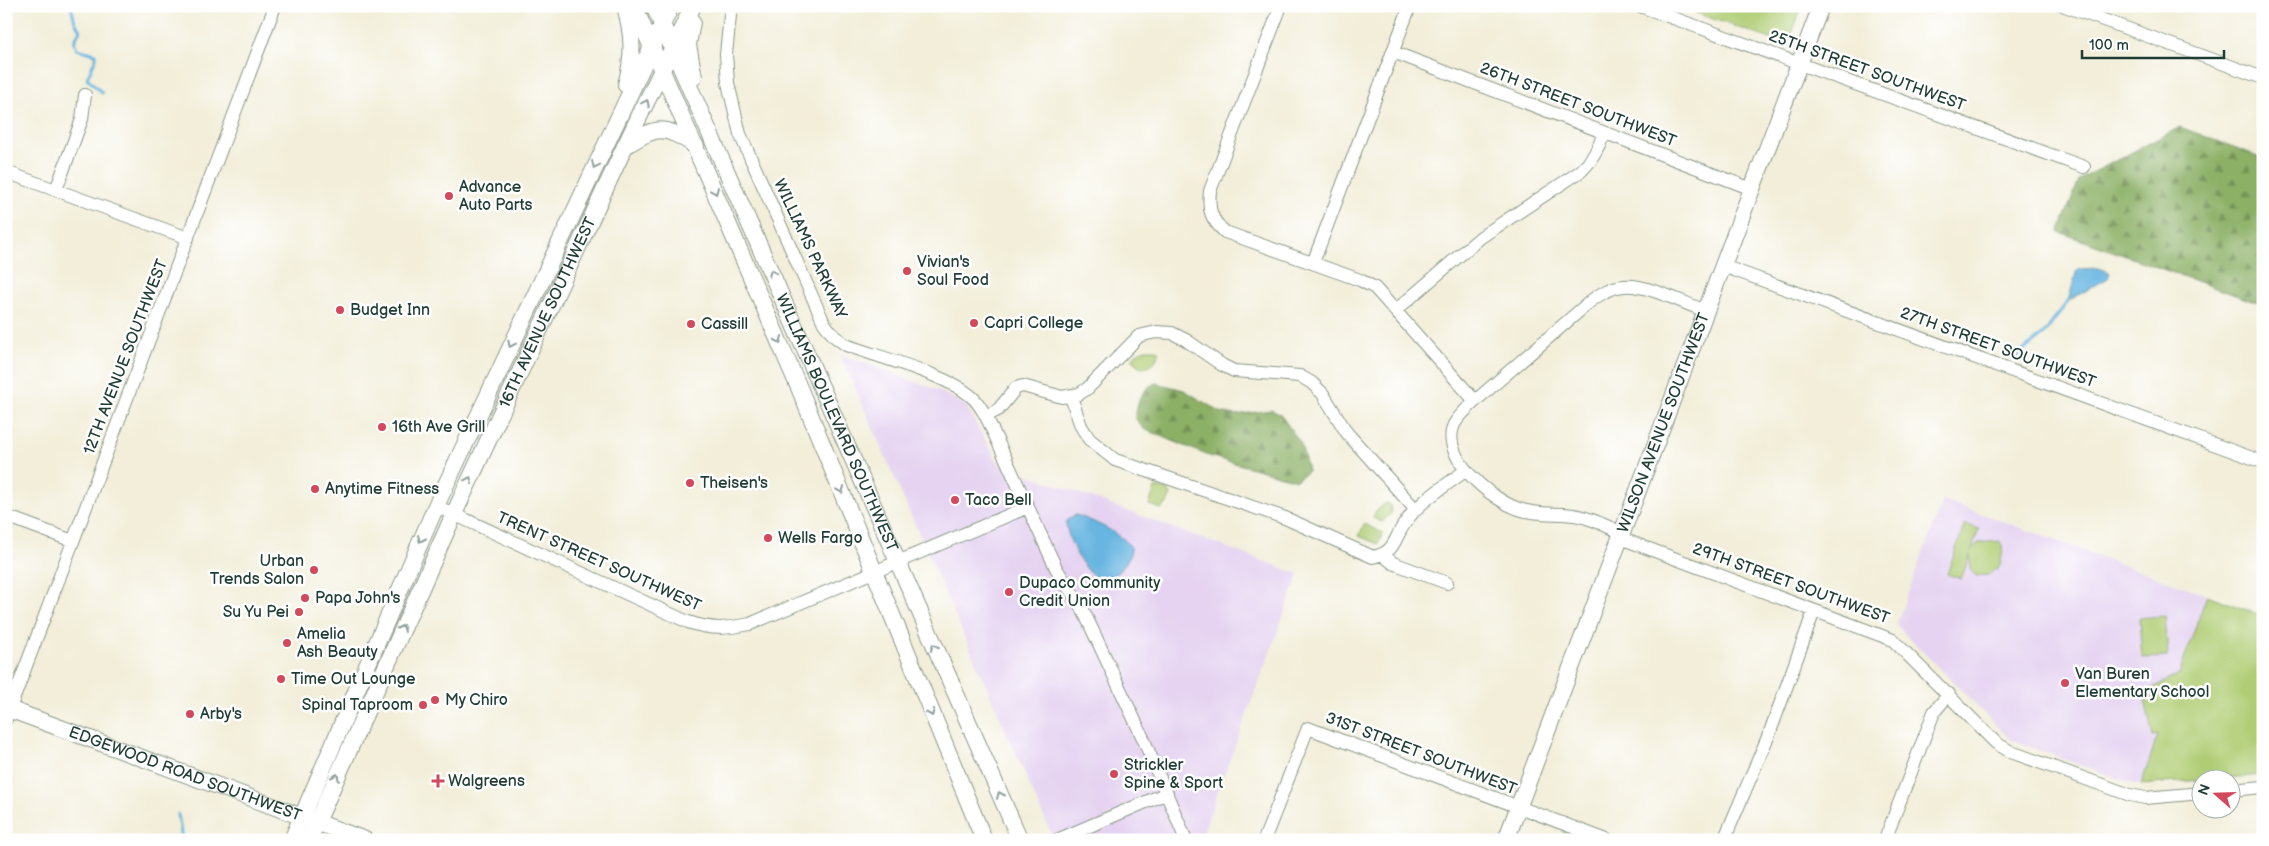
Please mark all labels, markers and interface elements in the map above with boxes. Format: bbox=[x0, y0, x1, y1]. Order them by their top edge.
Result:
street label: 25TH STREET SOUTHWEST bbox=[1766, 26, 1968, 116]
scale bar bbox=[2082, 28, 2224, 60]
text: 100 m bbox=[2089, 36, 2129, 55]
street label: 26TH STREET SOUTHWEST bbox=[1477, 59, 1679, 151]
one-way arrow bbox=[640, 99, 650, 108]
one-way arrow bbox=[591, 160, 602, 169]
street label: WILLIAMS PARKWAY bbox=[769, 176, 851, 322]
place label: Advance Auto Parts bbox=[459, 178, 533, 215]
one-way arrow bbox=[708, 186, 719, 195]
marker: Advance Auto Parts bbox=[443, 190, 455, 202]
street label: 16TH AVENUE SOUTHWEST bbox=[495, 214, 600, 411]
place label: Vivian's Soul Food bbox=[917, 253, 989, 290]
street label: 12TH AVENUE SOUTHWEST bbox=[80, 256, 172, 457]
marker: Vivian's Soul Food bbox=[901, 265, 913, 277]
one-way arrow bbox=[768, 269, 778, 278]
street label: WILLIAMS BOULEVARD SOUTHWEST bbox=[772, 291, 902, 555]
place label: Budget Inn bbox=[350, 301, 430, 320]
marker: Budget Inn bbox=[334, 304, 346, 316]
street label: 27TH STREET SOUTHWEST bbox=[1898, 304, 2099, 392]
street label: WILSON AVENUE SOUTHWEST bbox=[1613, 310, 1714, 535]
place label: Capri College bbox=[984, 314, 1084, 333]
place label: Cassill bbox=[701, 315, 748, 334]
marker: Capri College bbox=[968, 317, 980, 329]
marker: Cassill bbox=[685, 318, 697, 330]
one-way arrow bbox=[772, 335, 783, 344]
one-way arrow bbox=[507, 339, 518, 348]
place label: 16th Ave Grill bbox=[392, 418, 485, 437]
marker: 16th Ave Grill bbox=[376, 421, 388, 433]
place label: Theisen's bbox=[700, 474, 768, 493]
one-way arrow bbox=[463, 476, 473, 485]
marker: Theisen's bbox=[684, 477, 696, 489]
place label: Anytime Fitness bbox=[325, 480, 439, 499]
marker: Anytime Fitness bbox=[309, 483, 321, 495]
one-way arrow bbox=[835, 485, 845, 494]
place label: Taco Bell bbox=[965, 491, 1032, 510]
marker: Taco Bell bbox=[949, 494, 961, 506]
street label: TRENT STREET SOUTHWEST bbox=[494, 508, 704, 616]
place label: Wells Fargo bbox=[778, 529, 862, 548]
marker: Wells Fargo bbox=[762, 532, 774, 544]
one-way arrow bbox=[417, 534, 428, 543]
street label: 29TH STREET SOUTHWEST bbox=[1690, 539, 1892, 629]
place label: Urban Trends Salon bbox=[210, 552, 304, 589]
marker: Urban Trends Salon bbox=[308, 564, 320, 576]
place label: Dupaco Community Credit Union bbox=[1019, 574, 1161, 611]
marker: Dupaco Community Credit Union bbox=[1003, 586, 1015, 598]
place label: Papa John's bbox=[315, 589, 400, 608]
marker: Papa John's bbox=[299, 592, 311, 604]
place label: Su Yu Pei bbox=[223, 603, 289, 622]
marker: Su Yu Pei bbox=[293, 606, 305, 618]
one-way arrow bbox=[396, 624, 406, 633]
place label: Amelia Ash Beauty bbox=[297, 625, 379, 662]
marker: Amelia Ash Beauty bbox=[281, 637, 293, 649]
one-way arrow bbox=[930, 643, 941, 652]
place label: Van Buren Elementary School bbox=[2075, 665, 2209, 702]
place label: Time Out Lounge bbox=[291, 670, 416, 689]
marker: Time Out Lounge bbox=[275, 673, 287, 685]
marker: Van Buren Elementary School bbox=[2059, 677, 2071, 689]
place label: My Chiro bbox=[445, 691, 508, 710]
marker: My Chiro bbox=[429, 694, 441, 706]
place label: Spinal Taproom bbox=[302, 696, 413, 715]
marker: Spinal Taproom bbox=[417, 699, 429, 711]
place label: Arby's bbox=[200, 705, 242, 724]
marker: Arby's bbox=[184, 708, 196, 720]
one-way arrow bbox=[925, 708, 936, 717]
street label: 31ST STREET SOUTHWEST bbox=[1323, 709, 1520, 799]
street label: EDGEWOOD ROAD SOUTHWEST bbox=[66, 722, 305, 826]
place label: Strickler Spine & Sport bbox=[1124, 756, 1223, 793]
marker: Strickler Spine & Sport bbox=[1108, 768, 1120, 780]
north arrow bbox=[2192, 768, 2242, 818]
place label: Walgreens bbox=[448, 772, 525, 791]
one-way arrow bbox=[330, 773, 341, 782]
marker: Walgreens bbox=[432, 775, 444, 787]
text: N bbox=[2194, 782, 2214, 798]
one-way arrow bbox=[996, 791, 1006, 800]

